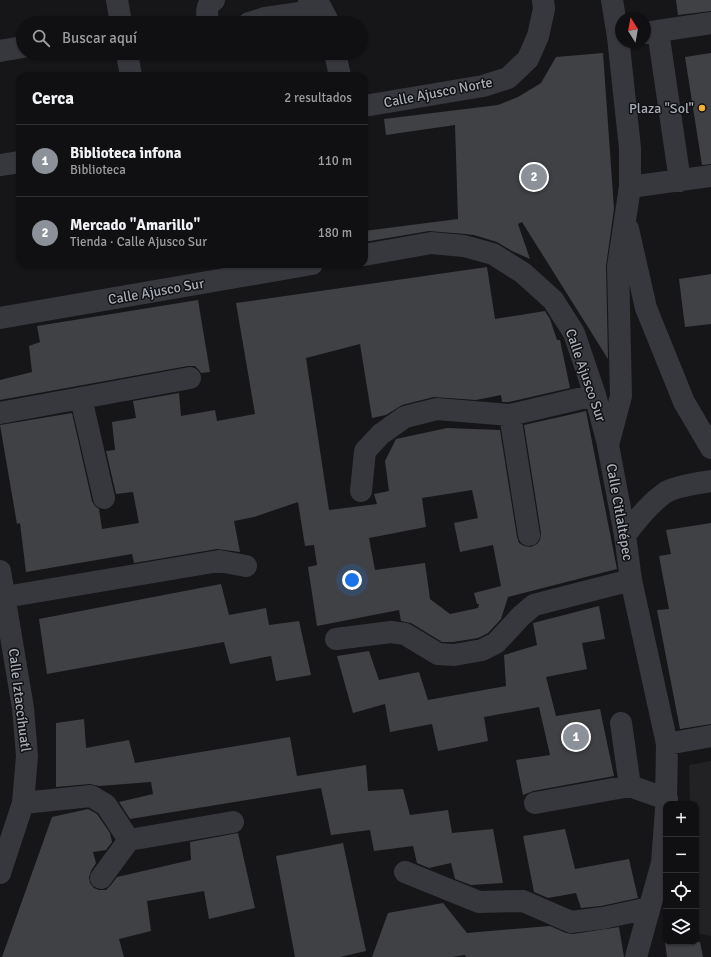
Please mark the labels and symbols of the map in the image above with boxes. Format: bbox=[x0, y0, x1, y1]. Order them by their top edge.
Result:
north arrow bbox=[615, 12, 651, 48]
street label: Calle Ajusco Norte bbox=[382, 74, 494, 111]
place label: Plaza "Sol" bbox=[629, 100, 694, 117]
marker: Plaza "Sol" bbox=[697, 103, 707, 113]
pin: 2 bbox=[521, 162, 547, 192]
street label: Calle Ajusco Sur bbox=[107, 275, 206, 308]
street label: Calle Ajusco Sur bbox=[562, 326, 610, 425]
street label: Calle Citlaltépec bbox=[603, 462, 636, 562]
your location bbox=[342, 570, 362, 590]
street label: Calle Iztaccíhuatl bbox=[5, 647, 34, 753]
pin: 1 bbox=[563, 722, 589, 752]

